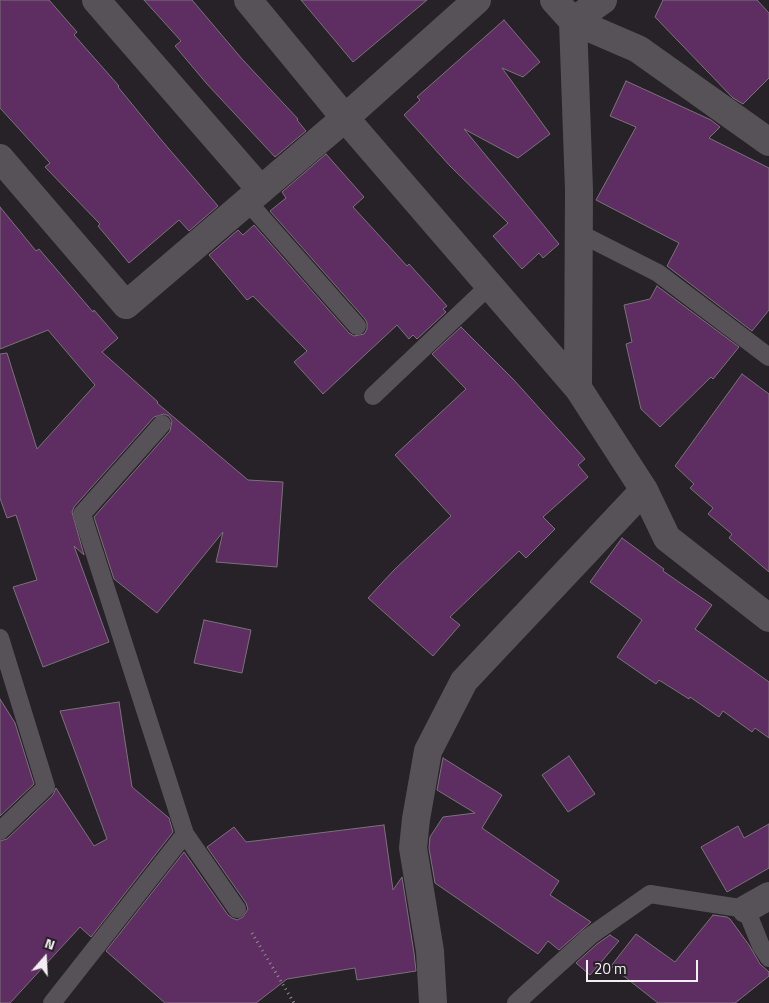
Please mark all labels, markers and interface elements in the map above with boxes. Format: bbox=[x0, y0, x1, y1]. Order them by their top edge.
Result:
text: N bbox=[42, 932, 58, 955]
north arrow bbox=[20, 933, 70, 983]
scale bar bbox=[589, 950, 702, 982]
text: 20 m bbox=[594, 957, 627, 980]

